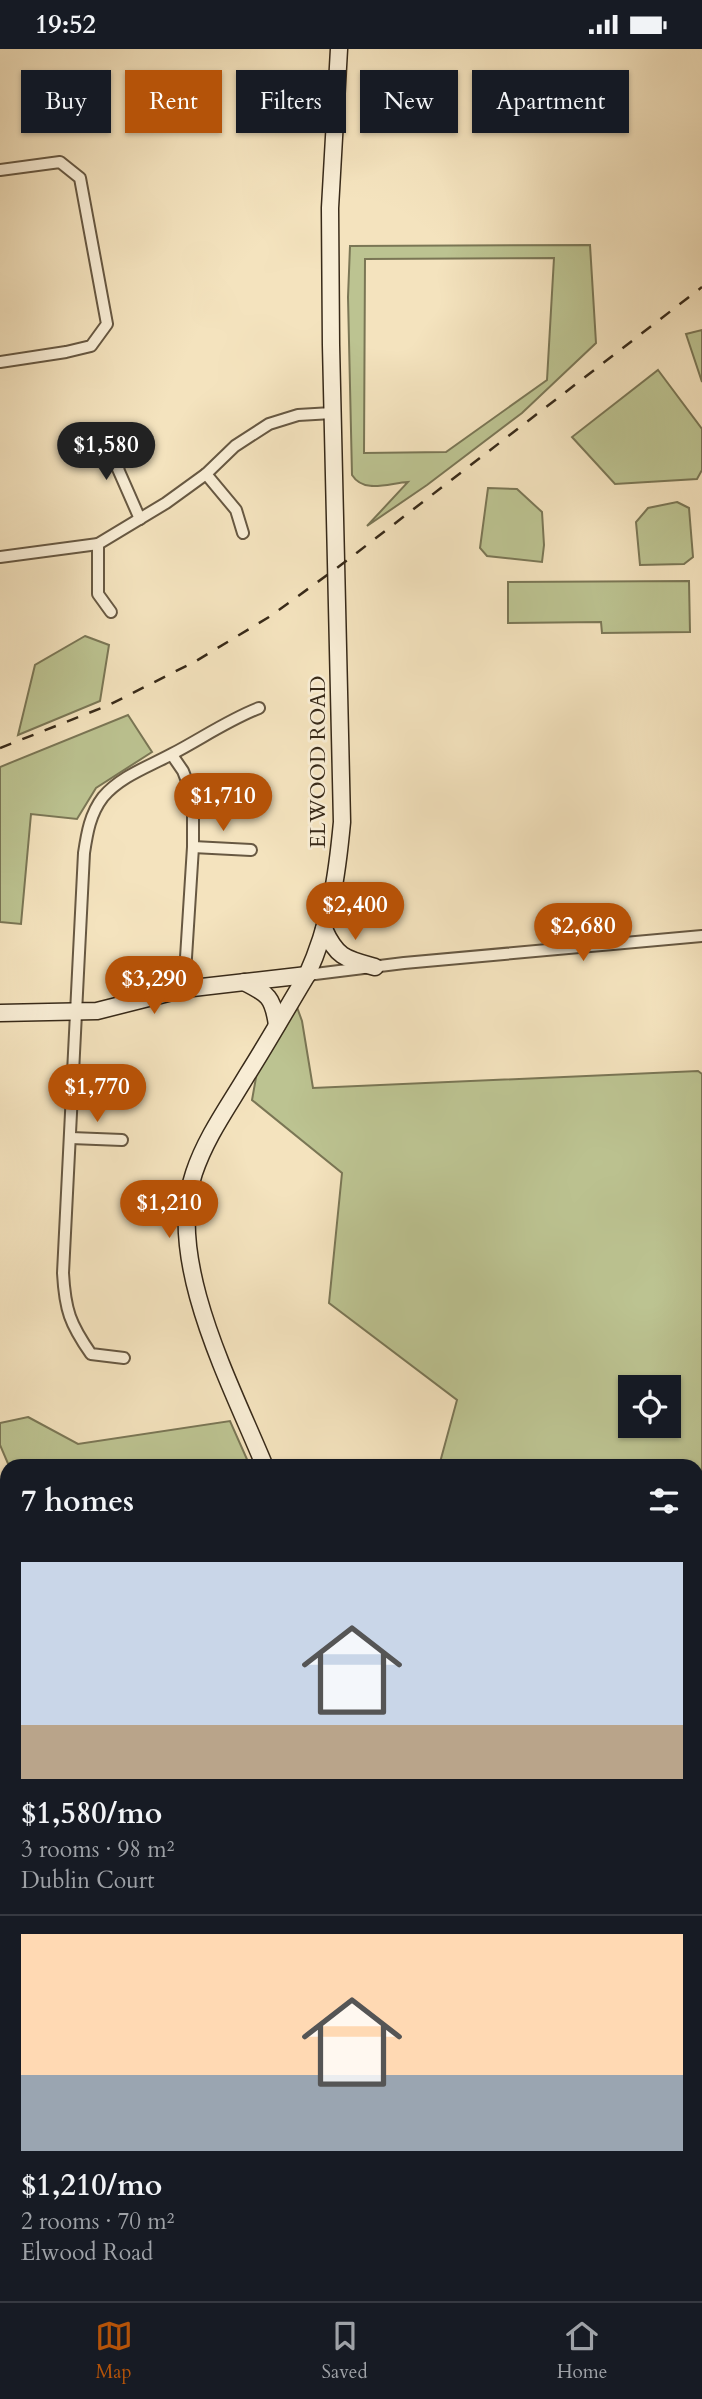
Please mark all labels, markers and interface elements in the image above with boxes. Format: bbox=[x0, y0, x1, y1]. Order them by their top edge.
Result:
text: 19:52 bbox=[35, 7, 96, 42]
chip: Buy bbox=[21, 70, 111, 133]
chip: Rent bbox=[125, 70, 222, 133]
chip: Filters bbox=[236, 70, 346, 133]
chip: New bbox=[360, 70, 458, 133]
chip: Apartment bbox=[472, 70, 629, 133]
pin: $1,580 bbox=[49, 423, 163, 482]
text: $1,580 bbox=[73, 429, 139, 460]
street label: ELWOOD ROAD bbox=[304, 676, 333, 848]
pin: $1,710 bbox=[166, 773, 280, 833]
text: $1,710 bbox=[190, 780, 256, 811]
pin: $2,400 bbox=[298, 883, 412, 942]
text: $2,400 bbox=[322, 889, 388, 920]
pin: $2,680 bbox=[526, 904, 640, 963]
text: $2,680 bbox=[550, 910, 616, 941]
pin: $3,290 bbox=[97, 957, 211, 1016]
text: $3,290 bbox=[121, 963, 187, 994]
pin: $1,770 bbox=[40, 1065, 154, 1124]
text: $1,770 bbox=[64, 1071, 130, 1102]
pin: $1,210 bbox=[112, 1181, 226, 1240]
text: $1,210 bbox=[136, 1187, 202, 1218]
map controls bbox=[618, 1375, 681, 1438]
button: locate bbox=[618, 1375, 681, 1438]
text: 7 homes bbox=[21, 1481, 134, 1522]
icon: filters bbox=[645, 1482, 683, 1520]
icon: home bbox=[289, 1607, 415, 1733]
text: $1,580/mo bbox=[21, 1793, 162, 1834]
text: 3 rooms · 98 m² bbox=[21, 1834, 174, 1865]
text: Dublin Court bbox=[21, 1865, 155, 1896]
icon: home bbox=[289, 1979, 415, 2105]
text: $1,210/mo bbox=[21, 2165, 162, 2206]
text: 2 rooms · 70 m² bbox=[21, 2206, 174, 2237]
text: Elwood Road bbox=[21, 2237, 153, 2268]
tab: Map bbox=[95, 2317, 133, 2385]
tab: Saved bbox=[322, 2317, 368, 2385]
tab: Home bbox=[557, 2317, 607, 2385]

